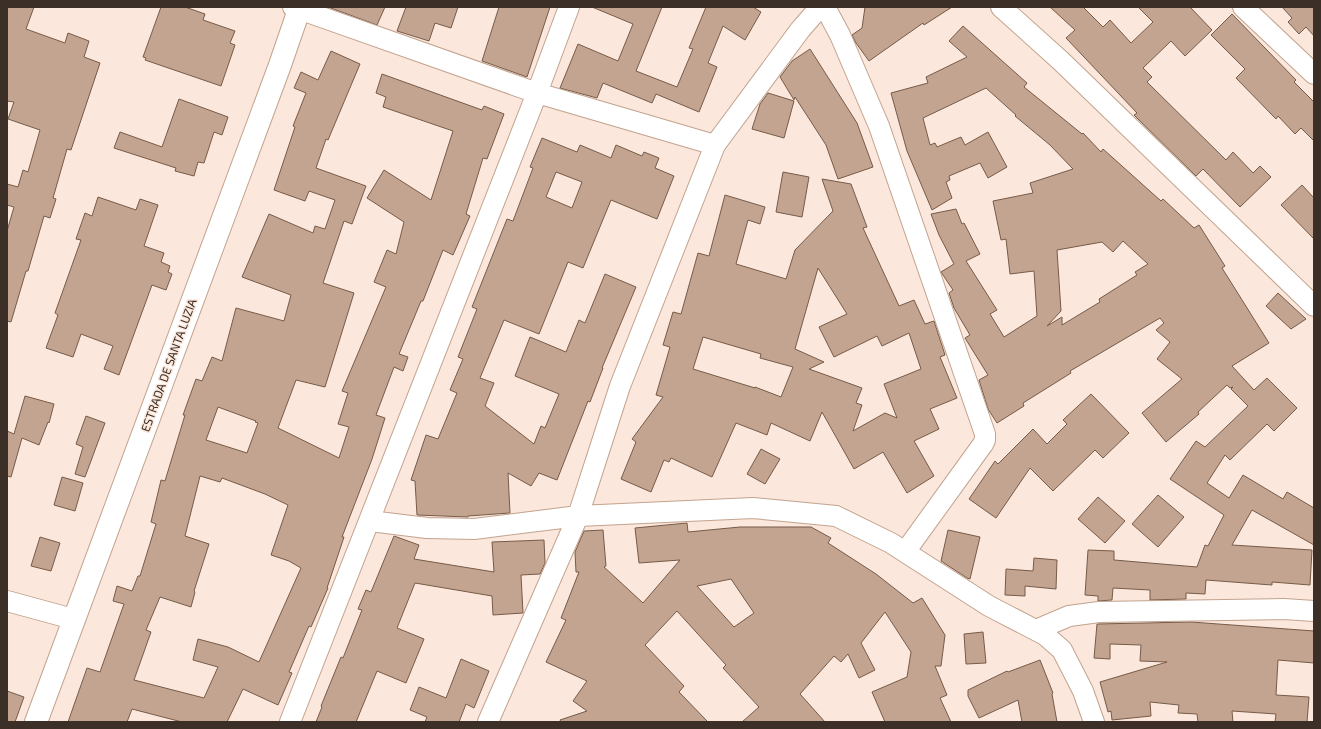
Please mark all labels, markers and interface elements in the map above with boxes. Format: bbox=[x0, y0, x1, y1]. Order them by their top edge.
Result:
street label: ESTRADA DE SANTA LUZIA bbox=[137, 296, 199, 433]

